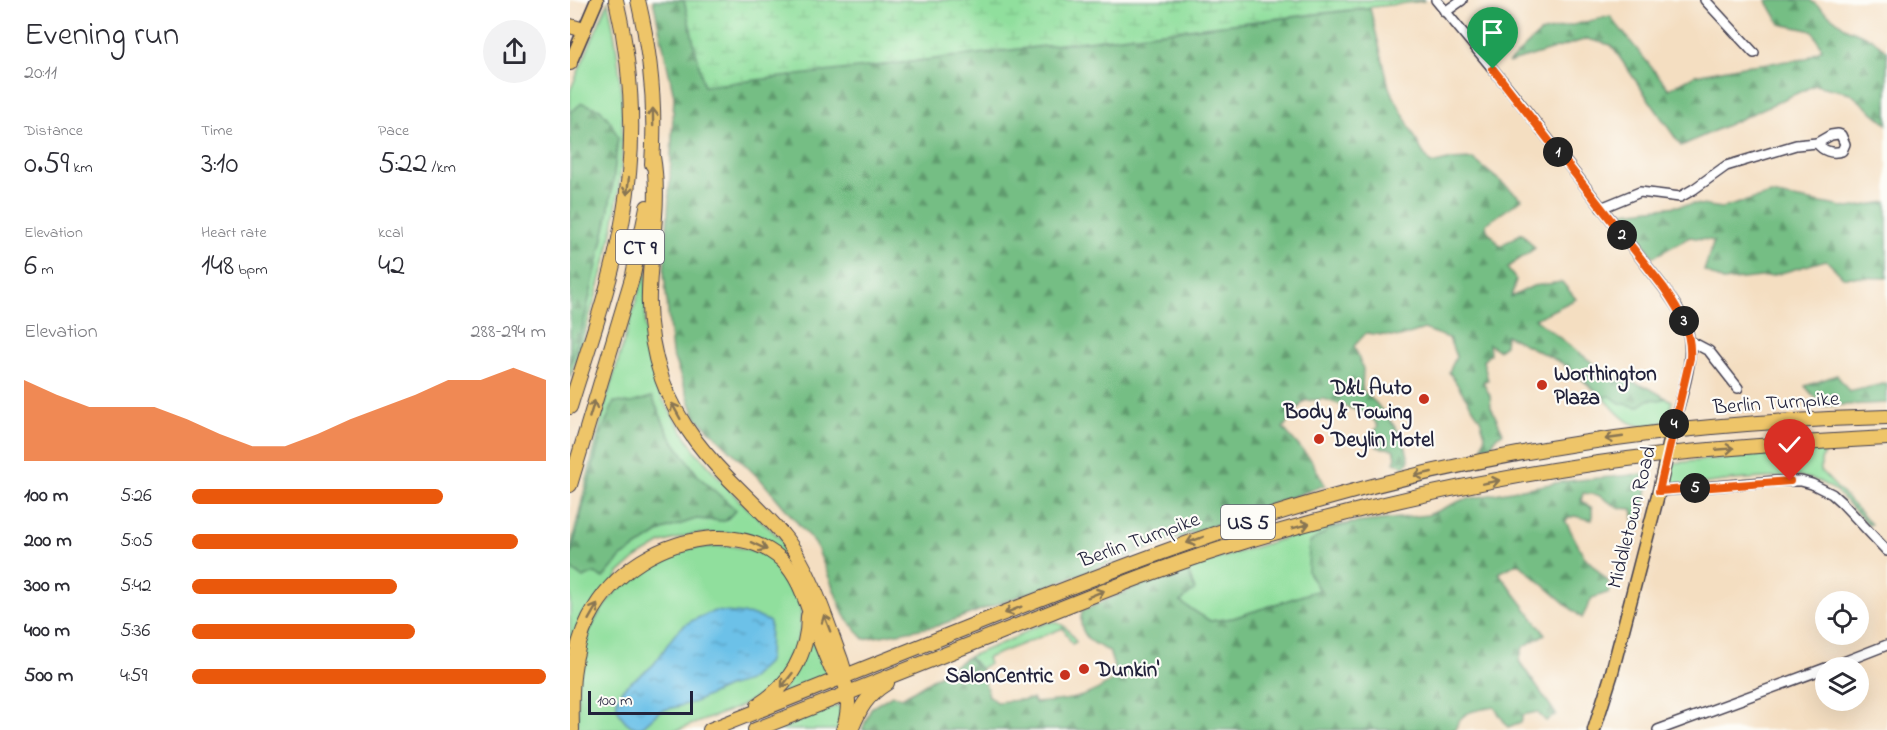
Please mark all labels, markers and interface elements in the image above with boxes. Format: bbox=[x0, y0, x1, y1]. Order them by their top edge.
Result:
pin bbox=[1467, 7, 1518, 69]
text: Evening run bbox=[24, 12, 179, 60]
icon: arrive bbox=[1476, 16, 1509, 49]
button: share bbox=[483, 20, 546, 83]
text: 20:11 bbox=[24, 59, 57, 88]
one-way arrow bbox=[647, 107, 659, 127]
text: Distance bbox=[24, 119, 83, 143]
text: Time bbox=[201, 119, 233, 143]
text: Pace bbox=[378, 119, 409, 143]
pin: 1 bbox=[1543, 137, 1573, 167]
text: 1 bbox=[1555, 140, 1561, 164]
text: 0.59 bbox=[24, 143, 69, 187]
text: 3:10 bbox=[201, 143, 238, 187]
text: 5:22 bbox=[378, 143, 428, 187]
text: km bbox=[69, 156, 93, 180]
text: /km bbox=[428, 156, 456, 180]
one-way arrow bbox=[622, 176, 633, 195]
pin: 2 bbox=[1607, 220, 1637, 250]
text: Elevation bbox=[24, 221, 83, 245]
text: Heart rate bbox=[201, 221, 267, 245]
text: kcal bbox=[378, 221, 403, 245]
text: 2 bbox=[1618, 223, 1626, 247]
road number: CT 9 bbox=[616, 230, 664, 264]
text: 6 bbox=[24, 245, 37, 289]
text: 148 bbox=[201, 245, 234, 289]
text: 42 bbox=[378, 245, 405, 289]
text: m bbox=[37, 258, 54, 282]
text: bpm bbox=[234, 258, 268, 282]
pin: 3 bbox=[1669, 306, 1699, 336]
text: 3 bbox=[1681, 309, 1687, 333]
text: Elevation bbox=[24, 318, 98, 347]
text: 288–294 m bbox=[471, 318, 546, 347]
place label: Worthington Plaza bbox=[1554, 360, 1657, 414]
place label: D&L Auto Body & Towing bbox=[1283, 374, 1412, 430]
marker: Worthington Plaza bbox=[1535, 378, 1549, 392]
street label: Berlin Turnpike bbox=[1711, 385, 1841, 423]
marker: D&L Auto Body & Towing bbox=[1417, 392, 1431, 406]
one-way arrow bbox=[587, 400, 598, 419]
one-way arrow bbox=[670, 403, 682, 420]
pin: 4 bbox=[1659, 409, 1689, 439]
text: 4 bbox=[1671, 412, 1677, 436]
pin bbox=[1764, 419, 1815, 481]
place label: Deylin Motel bbox=[1330, 426, 1435, 458]
icon: check bbox=[1773, 428, 1806, 461]
marker: Deylin Motel bbox=[1312, 432, 1326, 446]
one-way arrow bbox=[1605, 433, 1625, 444]
street label: Middletown Road bbox=[1601, 443, 1665, 592]
one-way arrow bbox=[1714, 443, 1734, 454]
one-way arrow bbox=[1414, 468, 1433, 480]
pin: 5 bbox=[1680, 473, 1710, 503]
one-way arrow bbox=[1481, 476, 1500, 487]
text: 5 bbox=[1690, 476, 1700, 500]
text: 100 m bbox=[24, 482, 68, 511]
text: 5:26 bbox=[120, 482, 152, 511]
street label: Berlin Turnpike bbox=[1074, 505, 1205, 577]
road number: US 5 bbox=[1221, 505, 1275, 539]
one-way arrow bbox=[1291, 519, 1310, 531]
text: 200 m bbox=[24, 527, 72, 556]
text: 5:05 bbox=[120, 527, 153, 556]
one-way arrow bbox=[1187, 536, 1205, 547]
one-way arrow bbox=[750, 541, 768, 552]
text: 300 m bbox=[24, 572, 70, 601]
text: 5:42 bbox=[120, 572, 151, 601]
one-way arrow bbox=[1086, 588, 1105, 599]
map controls bbox=[1815, 591, 1869, 711]
button: locate bbox=[1815, 591, 1869, 645]
one-way arrow bbox=[587, 604, 599, 621]
one-way arrow bbox=[1005, 605, 1023, 616]
one-way arrow bbox=[821, 614, 832, 633]
text: 400 m bbox=[24, 617, 70, 646]
text: 5:36 bbox=[120, 617, 150, 646]
place label: Dunkin' bbox=[1095, 656, 1160, 686]
button: layers bbox=[1815, 657, 1869, 711]
text: 500 m bbox=[24, 662, 73, 691]
text: 4:59 bbox=[120, 662, 147, 691]
place label: SalonCentric bbox=[945, 662, 1054, 692]
marker: Dunkin' bbox=[1077, 662, 1091, 676]
marker: SalonCentric bbox=[1058, 668, 1072, 682]
one-way arrow bbox=[780, 671, 793, 687]
scale bar bbox=[588, 688, 693, 716]
text: 100 m bbox=[597, 689, 632, 713]

